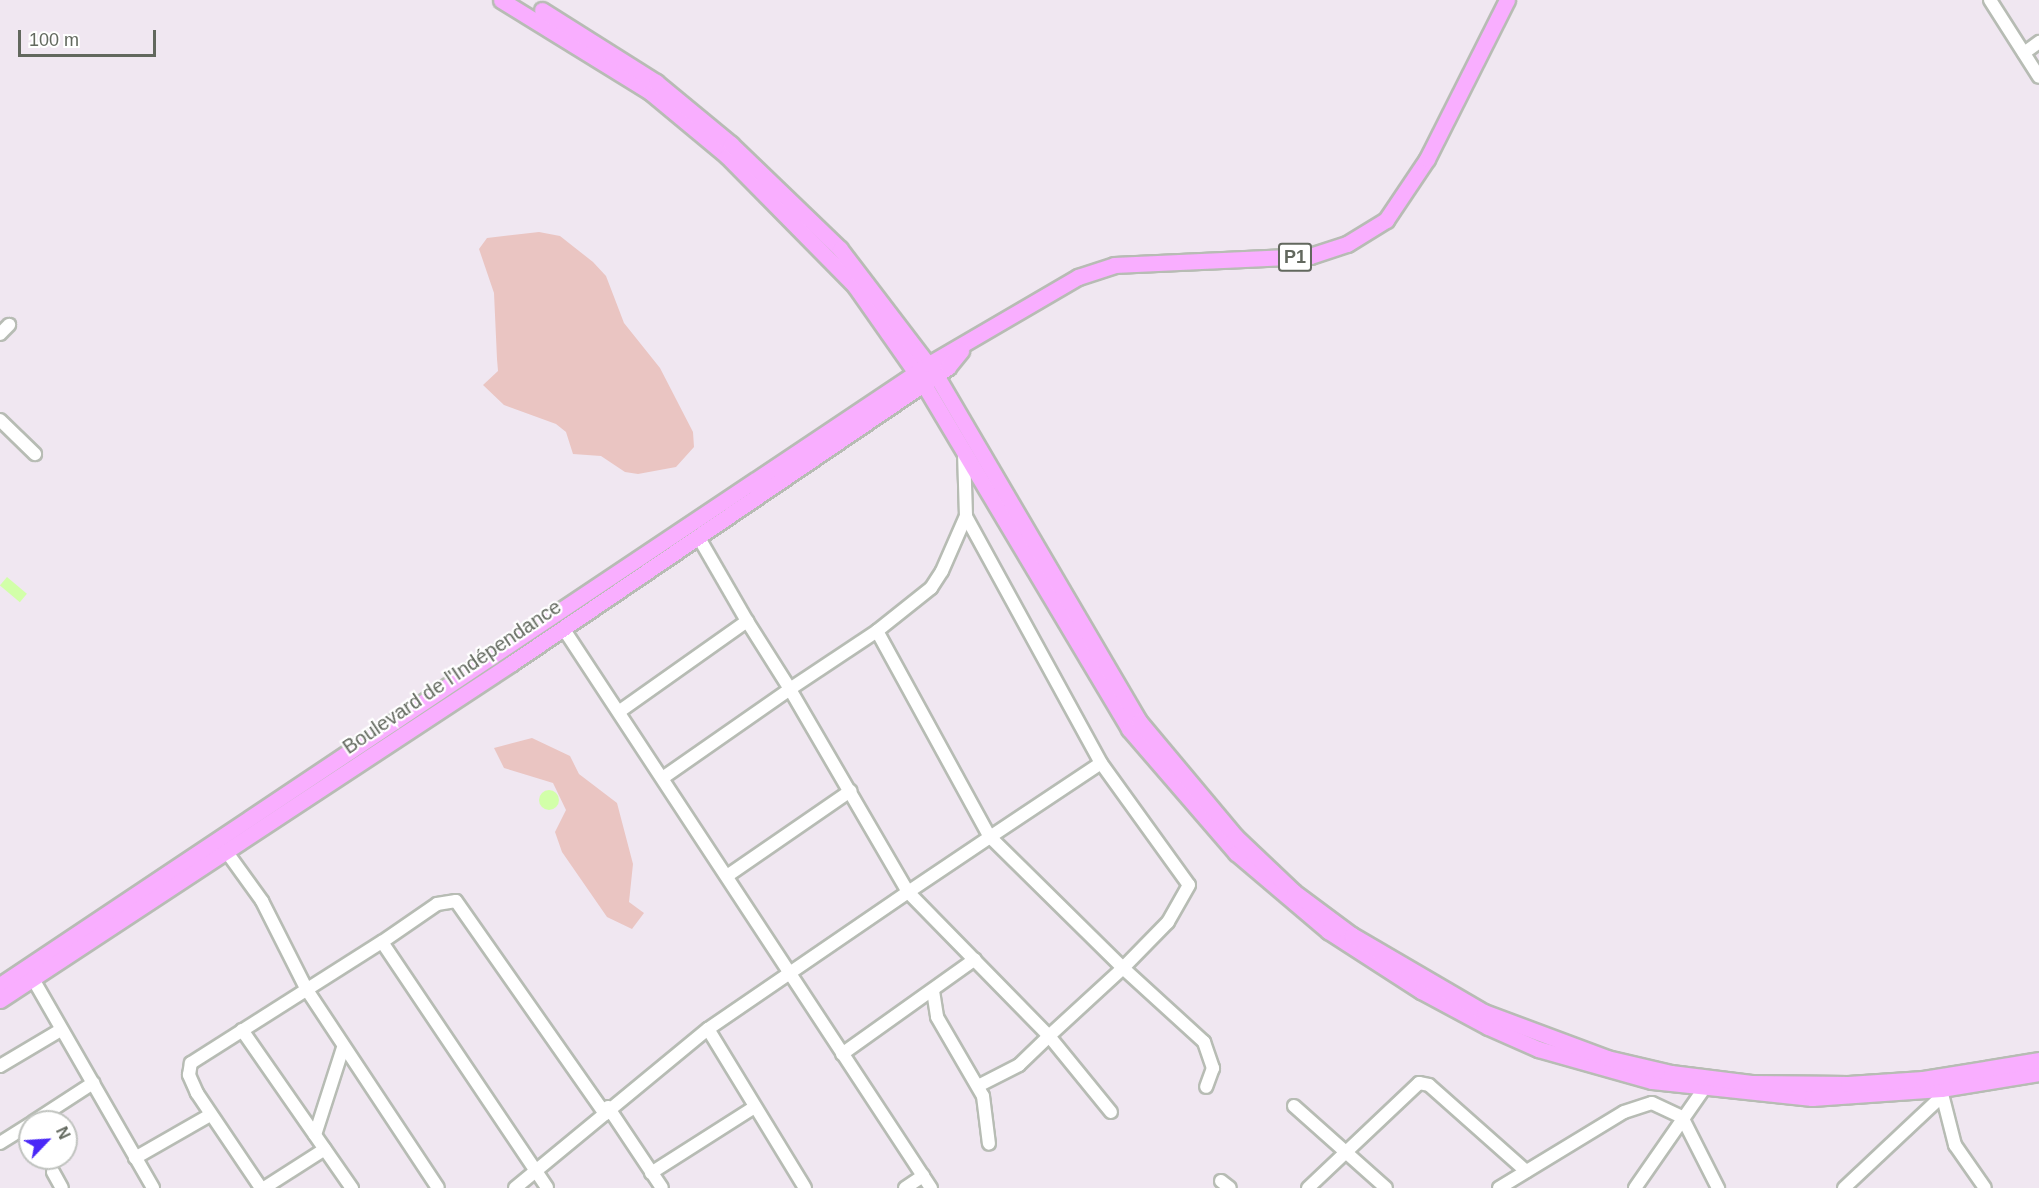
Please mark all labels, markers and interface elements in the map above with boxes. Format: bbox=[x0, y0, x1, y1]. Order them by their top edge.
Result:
scale bar bbox=[21, 18, 159, 56]
text: 100 m bbox=[29, 30, 79, 50]
road number: P1 bbox=[1277, 242, 1313, 272]
street label: Boulevard de l'Indépendance bbox=[338, 595, 566, 759]
north arrow bbox=[18, 1110, 78, 1170]
text: N bbox=[53, 1124, 73, 1142]

